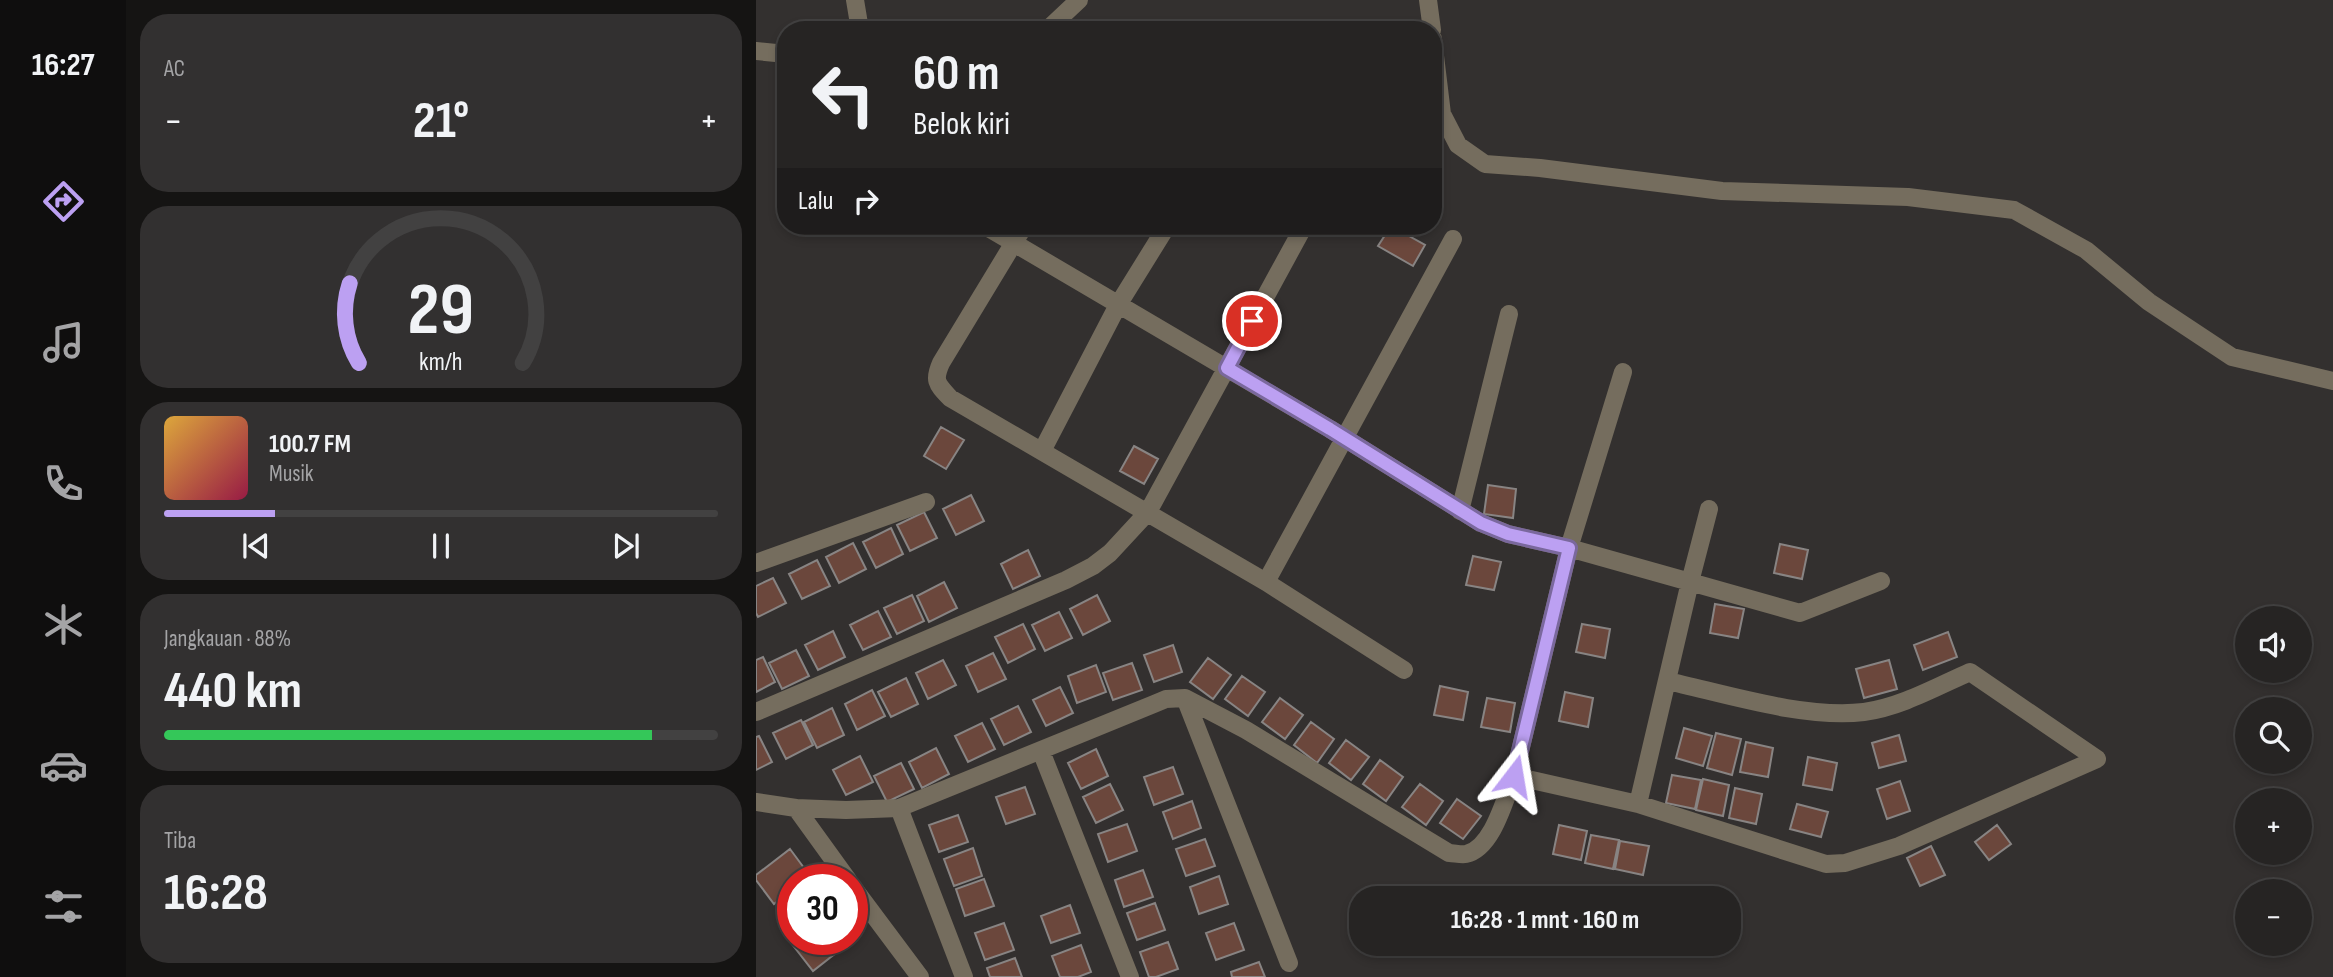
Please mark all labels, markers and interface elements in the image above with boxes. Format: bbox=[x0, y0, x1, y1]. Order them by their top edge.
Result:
text: 60 m bbox=[913, 45, 1000, 104]
text: 16:27 bbox=[32, 46, 94, 85]
icon: left bbox=[798, 49, 889, 140]
text: AC bbox=[164, 55, 185, 83]
text: 21° bbox=[413, 90, 469, 153]
text: − bbox=[164, 99, 183, 144]
text: + bbox=[699, 99, 718, 144]
text: Belok kiri bbox=[913, 105, 1010, 144]
icon: directions bbox=[39, 177, 88, 226]
icon: right bbox=[847, 182, 885, 220]
text: Lalu bbox=[798, 186, 833, 217]
text: 29 bbox=[408, 267, 474, 355]
pin bbox=[1222, 291, 1282, 351]
icon: arrive bbox=[1233, 302, 1271, 340]
icon: music bbox=[39, 318, 88, 367]
text: km/h bbox=[419, 347, 463, 378]
text: 100.7 FM bbox=[269, 429, 351, 460]
icon: phone bbox=[39, 459, 88, 508]
text: Musik bbox=[269, 460, 314, 488]
icon: previous bbox=[237, 527, 275, 565]
icon: pause bbox=[422, 527, 460, 565]
icon: next bbox=[607, 527, 645, 565]
icon: climate bbox=[39, 600, 88, 649]
map controls bbox=[2235, 606, 2312, 956]
button: sound bbox=[2235, 606, 2312, 683]
text: Jangkauan · 88% bbox=[164, 625, 291, 653]
text: 440 km bbox=[164, 660, 302, 723]
button: search bbox=[2235, 697, 2312, 774]
position arrow bbox=[1477, 739, 1551, 813]
icon: car bbox=[39, 741, 88, 790]
button: + bbox=[2235, 788, 2312, 865]
text: Tiba bbox=[164, 827, 196, 855]
text: 16:28 bbox=[164, 862, 268, 925]
speed limit sign: 30 bbox=[777, 864, 868, 955]
button: − bbox=[2235, 879, 2312, 956]
icon: filters bbox=[39, 882, 88, 931]
text: 16:28 · 1 mnt · 160 m bbox=[1451, 905, 1639, 936]

